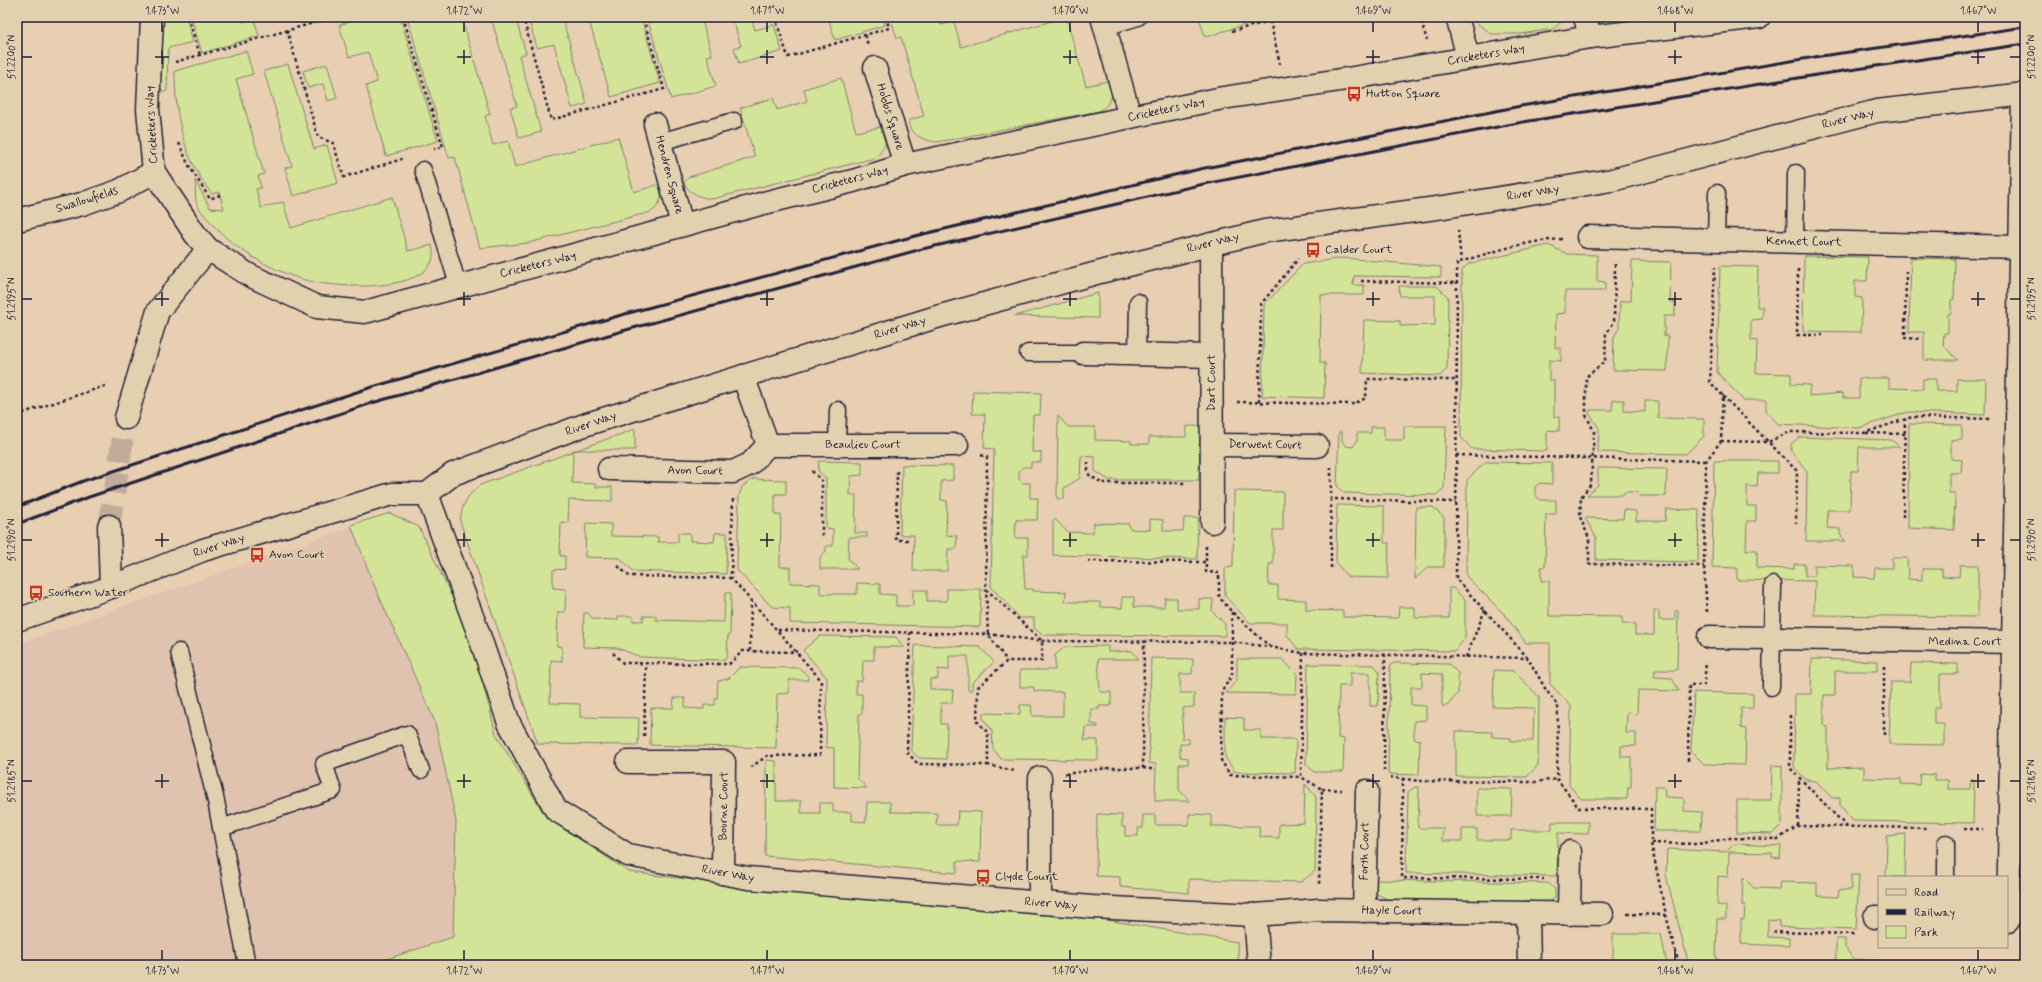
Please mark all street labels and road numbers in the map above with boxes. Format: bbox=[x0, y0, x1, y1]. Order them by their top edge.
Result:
street label: Cricketers Way bbox=[1446, 40, 1526, 70]
street label: Hobbs Square bbox=[872, 82, 908, 153]
street label: Cricketers Way bbox=[142, 86, 162, 164]
street label: Cricketers Way bbox=[1126, 94, 1206, 126]
street label: River Way bbox=[1820, 105, 1876, 133]
street label: Hendren Square bbox=[651, 134, 687, 216]
street label: Cricketers Way bbox=[810, 162, 890, 198]
street label: River Way bbox=[1506, 181, 1560, 205]
street label: Swallowfields bbox=[54, 183, 120, 217]
street label: River Way bbox=[1185, 229, 1241, 257]
street label: Kennet Court bbox=[1766, 233, 1842, 251]
street label: Cricketers Way bbox=[498, 248, 578, 282]
street label: River Way bbox=[872, 313, 928, 343]
street label: Dart Court bbox=[1204, 354, 1220, 412]
street label: River Way bbox=[563, 408, 619, 440]
street label: Derwent Court bbox=[1228, 436, 1302, 454]
street label: Beaulieu Court bbox=[825, 437, 901, 453]
street label: Avon Court bbox=[667, 463, 723, 479]
street label: River Way bbox=[191, 530, 247, 562]
street label: Medina Court bbox=[1928, 634, 2002, 650]
street label: Bourne Court bbox=[715, 771, 733, 841]
street label: Forth Court bbox=[1356, 821, 1374, 880]
street label: River Way bbox=[700, 862, 756, 886]
street label: River Way bbox=[1024, 894, 1078, 914]
street label: Hayle Court bbox=[1361, 902, 1423, 920]

